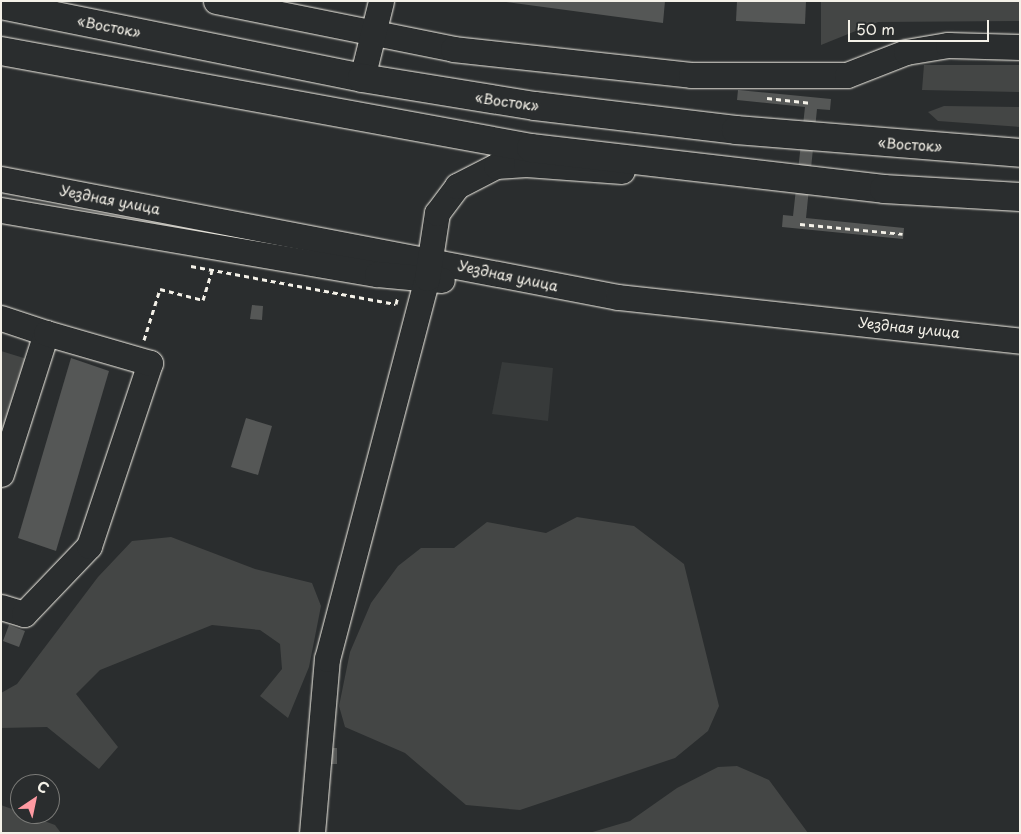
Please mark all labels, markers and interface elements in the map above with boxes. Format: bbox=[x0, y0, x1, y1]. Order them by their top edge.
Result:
scale bar bbox=[851, 10, 992, 42]
street label: «Восток» bbox=[76, 13, 142, 41]
text: 50 m bbox=[856, 17, 895, 40]
street label: «Восток» bbox=[474, 89, 540, 115]
street label: «Восток» bbox=[877, 134, 943, 156]
street label: Уездная улица bbox=[58, 182, 162, 218]
street label: Уездная улица bbox=[456, 257, 560, 295]
street label: Уездная улица bbox=[857, 314, 961, 342]
north arrow bbox=[10, 774, 60, 824]
text: С bbox=[33, 775, 53, 799]

